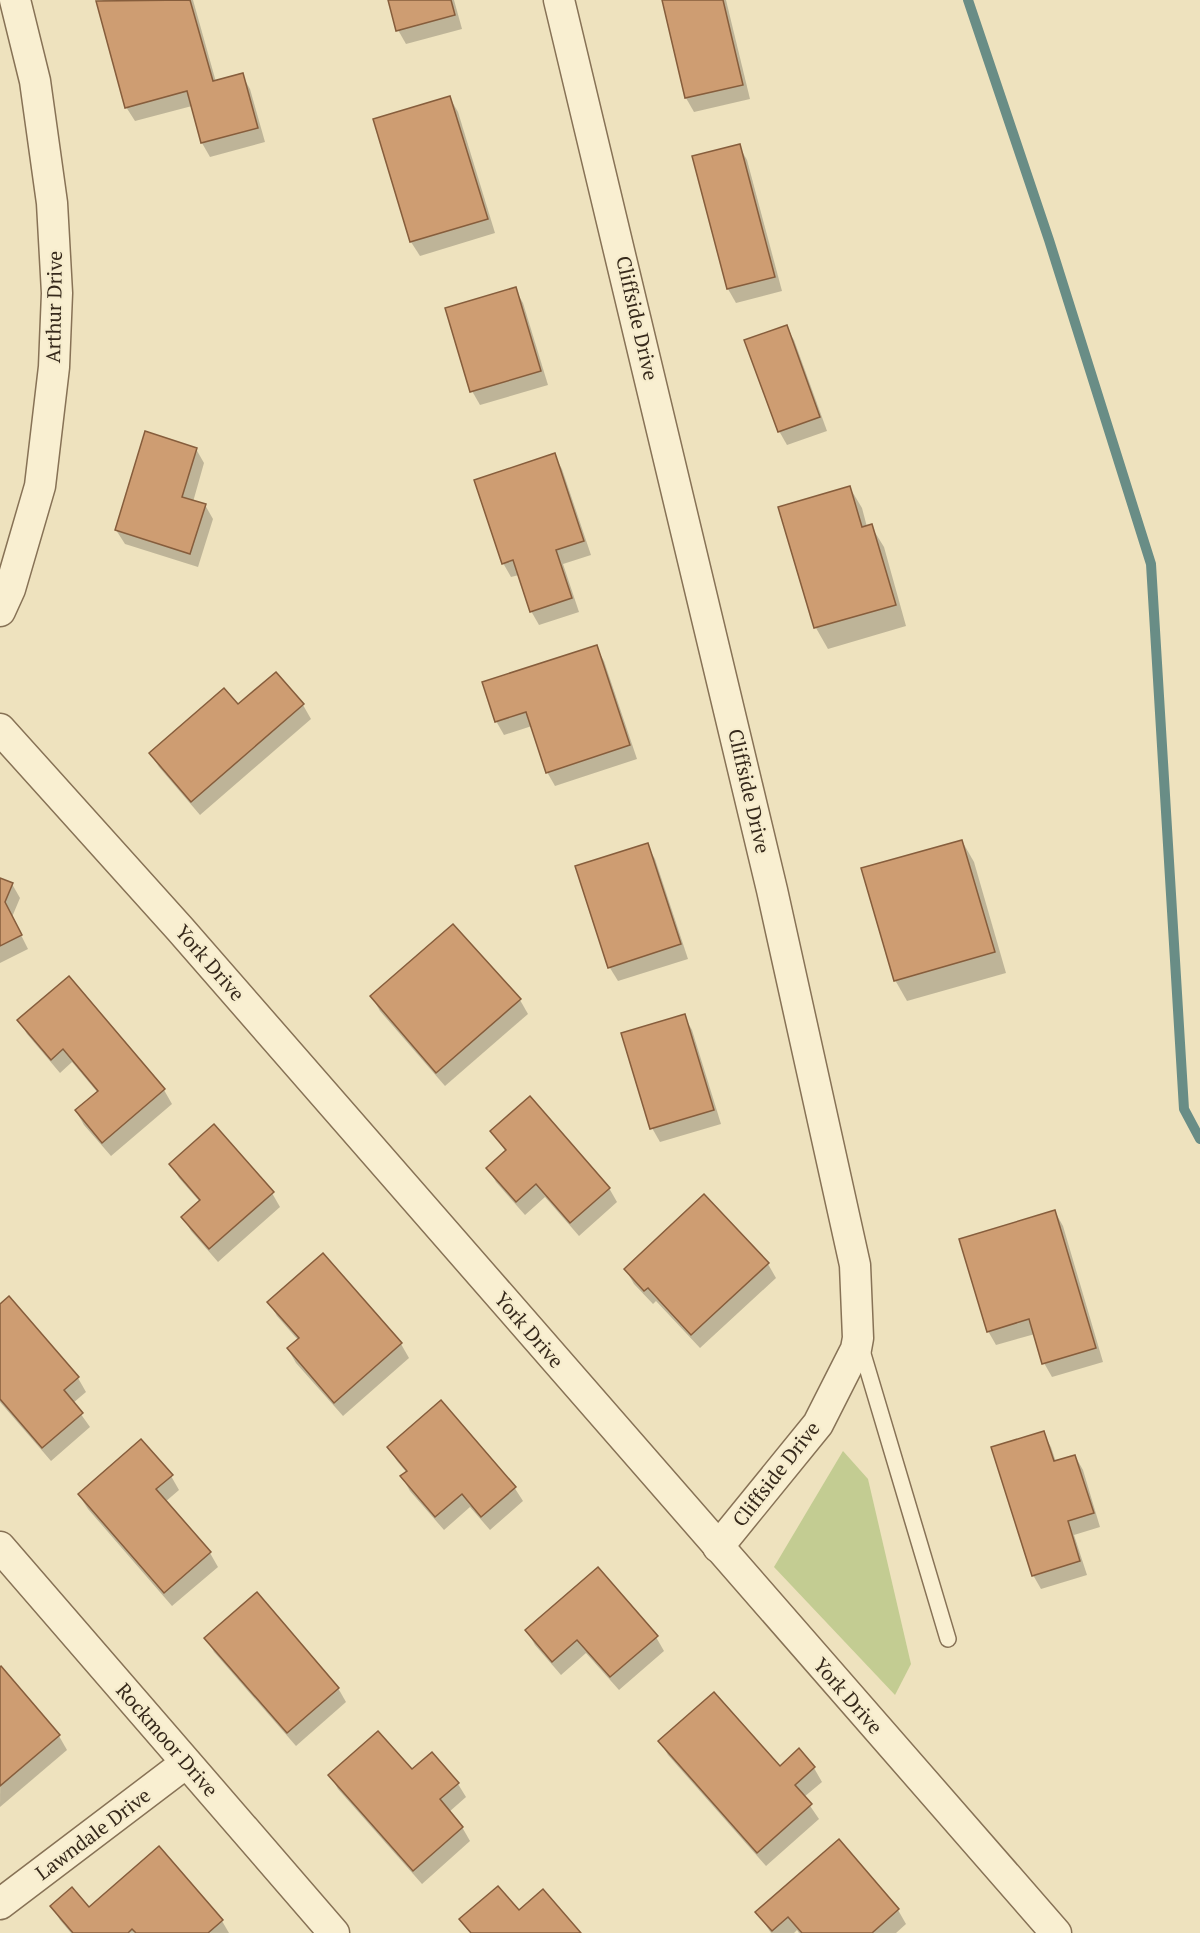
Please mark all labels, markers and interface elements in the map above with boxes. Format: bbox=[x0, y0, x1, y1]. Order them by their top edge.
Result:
street label: Arthur Drive bbox=[39, 251, 68, 363]
street label: Cliffside Drive bbox=[610, 253, 665, 383]
street label: Cliffside Drive bbox=[722, 726, 777, 856]
street label: York Drive bbox=[170, 919, 251, 1007]
street label: York Drive bbox=[489, 1286, 570, 1374]
street label: Cliffside Drive bbox=[726, 1415, 825, 1532]
street label: York Drive bbox=[808, 1652, 889, 1740]
street label: Rockmoor Drive bbox=[110, 1677, 224, 1802]
street label: Lawndale Drive bbox=[30, 1781, 156, 1886]

